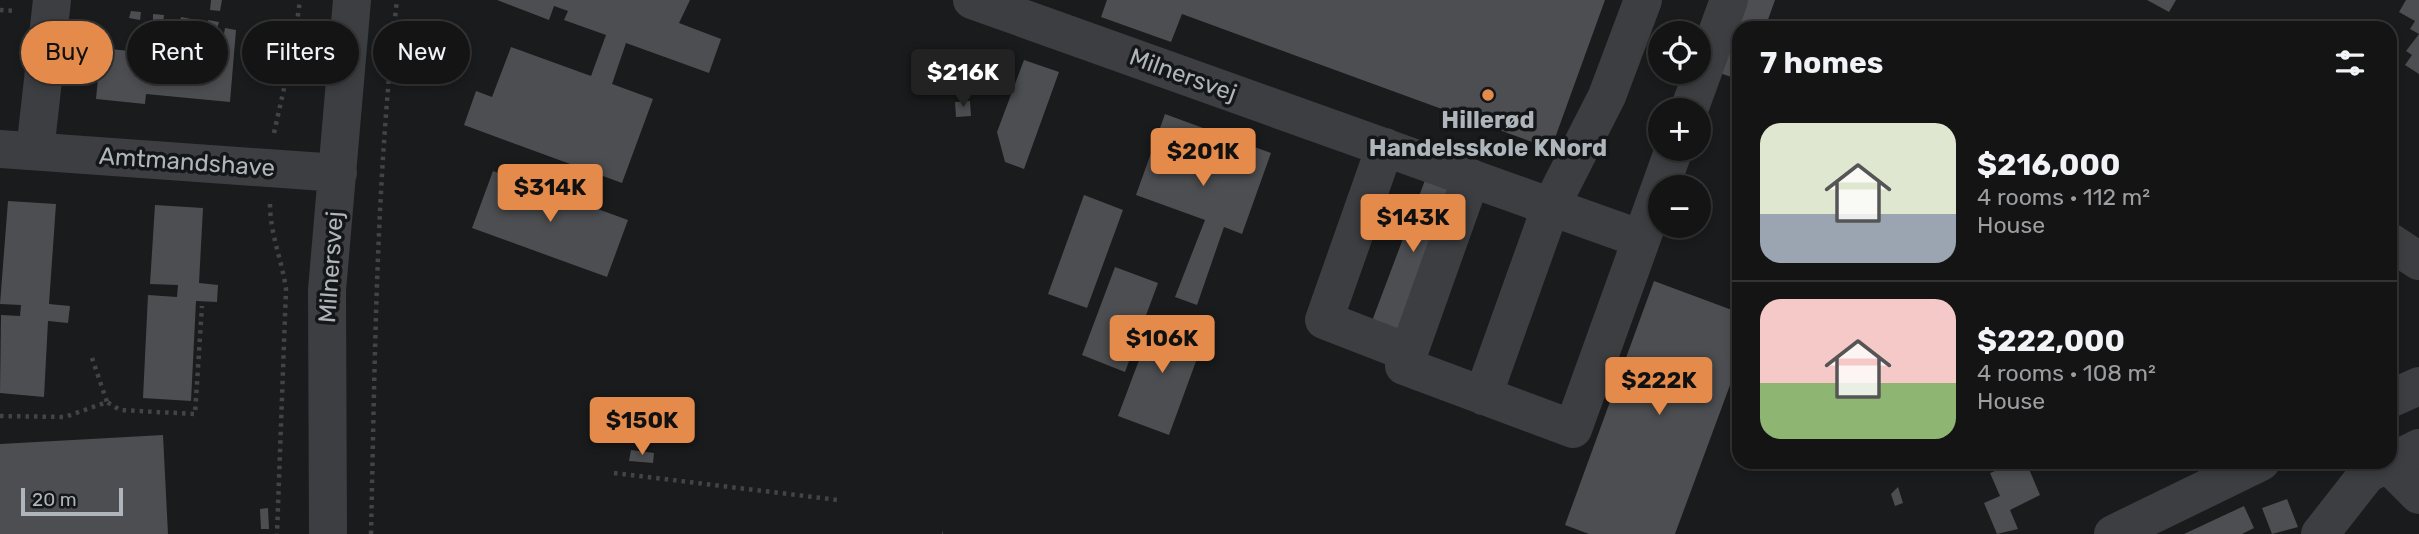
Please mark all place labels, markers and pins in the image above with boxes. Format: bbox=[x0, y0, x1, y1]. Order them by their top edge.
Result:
pin: $216K bbox=[914, 50, 1012, 109]
marker: Hillerød Handelsskole KNord bbox=[1480, 87, 1496, 103]
place label: Hillerød Handelsskole KNord bbox=[1369, 106, 1607, 162]
pin: $201K bbox=[1154, 128, 1252, 188]
pin: $314K bbox=[501, 164, 599, 224]
pin: $143K bbox=[1364, 194, 1462, 254]
pin: $106K bbox=[1113, 316, 1211, 375]
pin: $222K bbox=[1610, 358, 1708, 417]
pin: $150K bbox=[593, 398, 691, 457]

